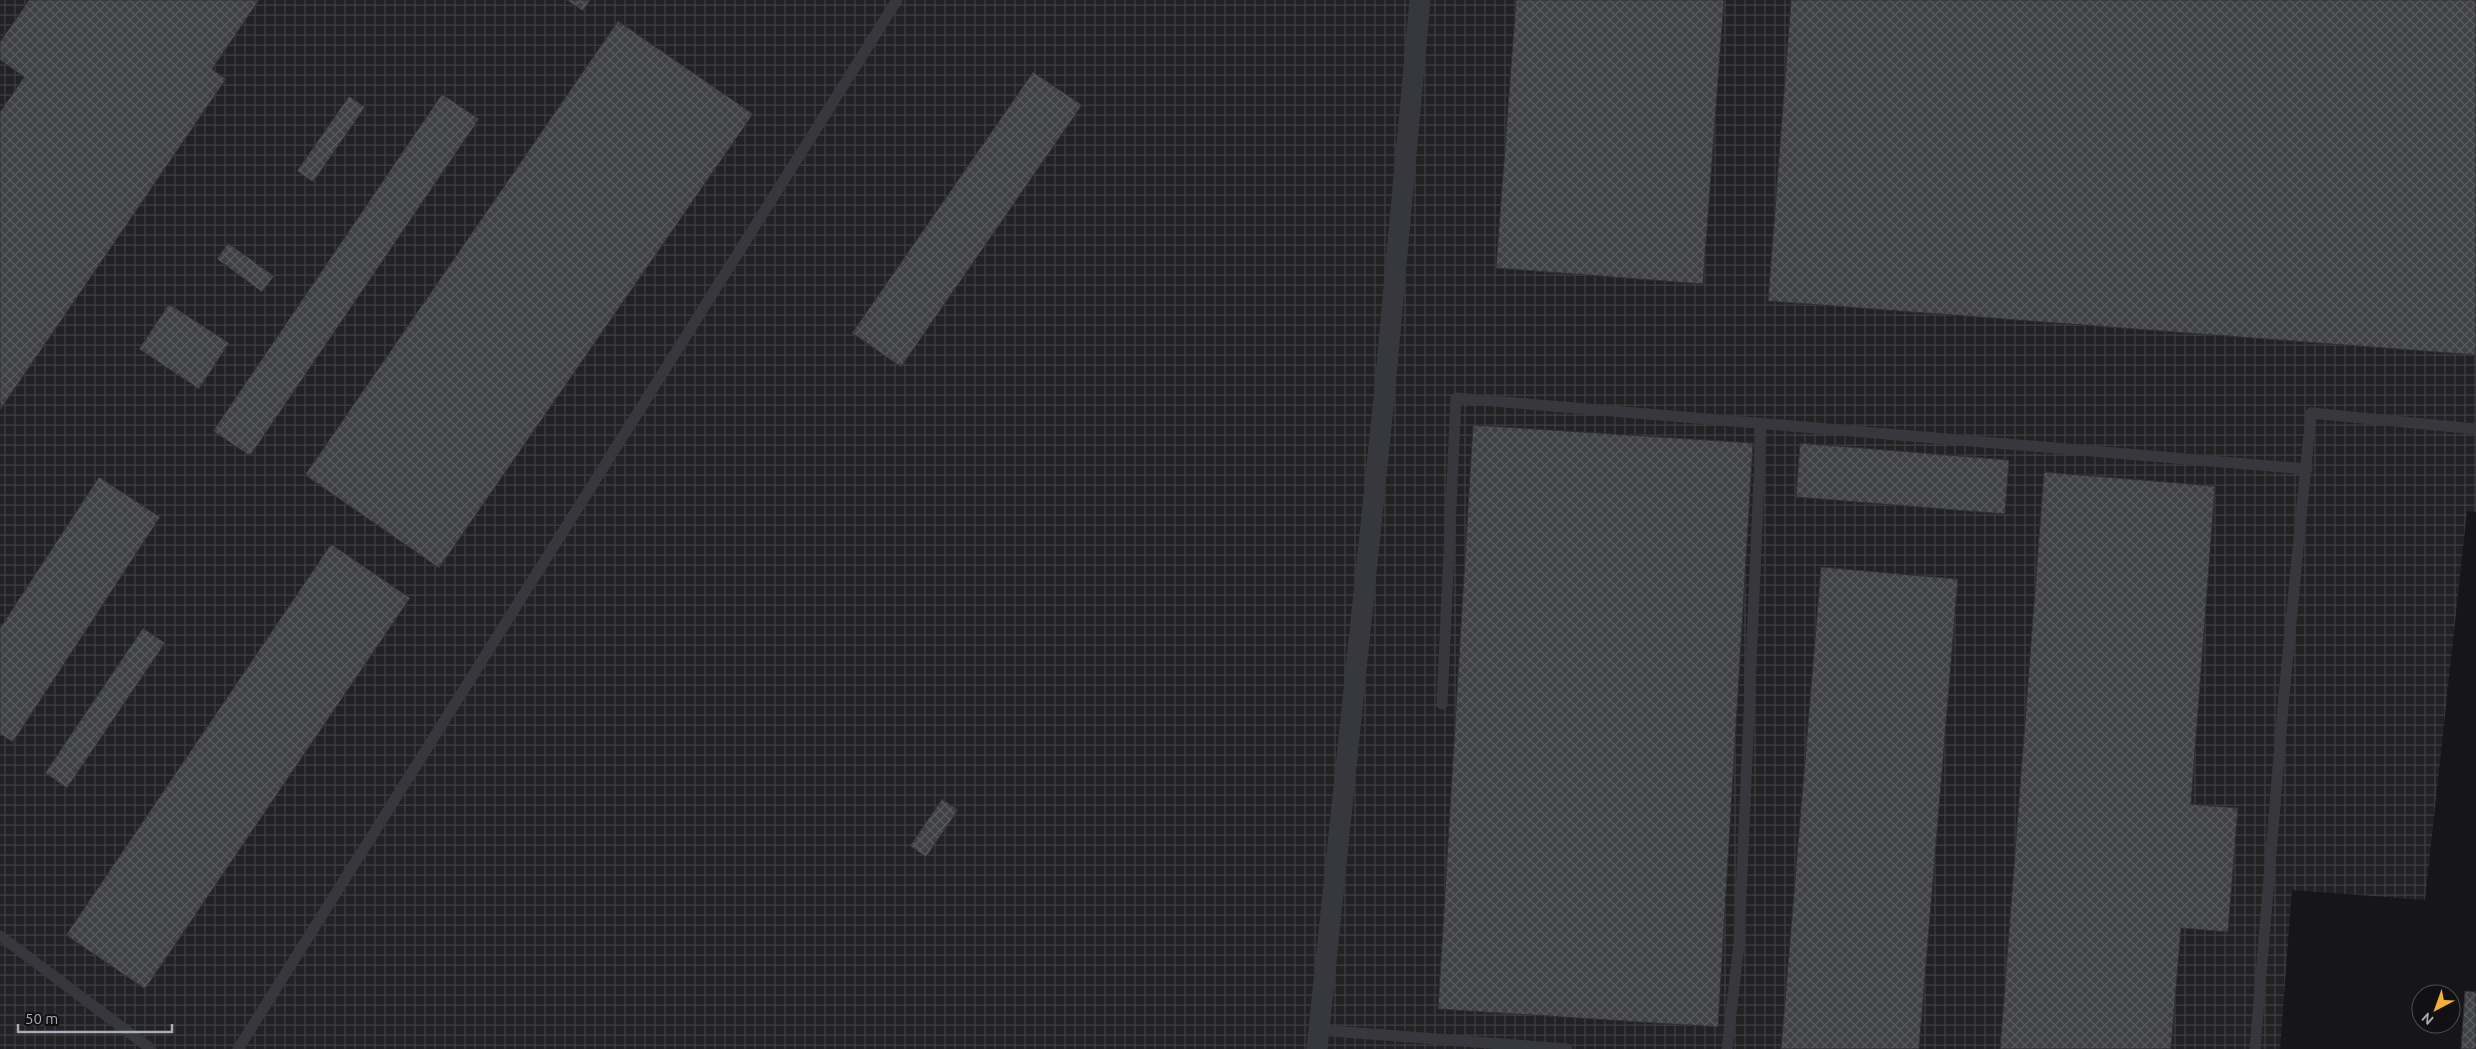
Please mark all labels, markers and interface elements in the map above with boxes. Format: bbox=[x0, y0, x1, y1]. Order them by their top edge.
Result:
north arrow bbox=[2411, 984, 2461, 1034]
scale bar bbox=[18, 1002, 171, 1034]
text: N bbox=[2418, 1009, 2437, 1028]
text: 50 m bbox=[25, 1010, 58, 1027]

